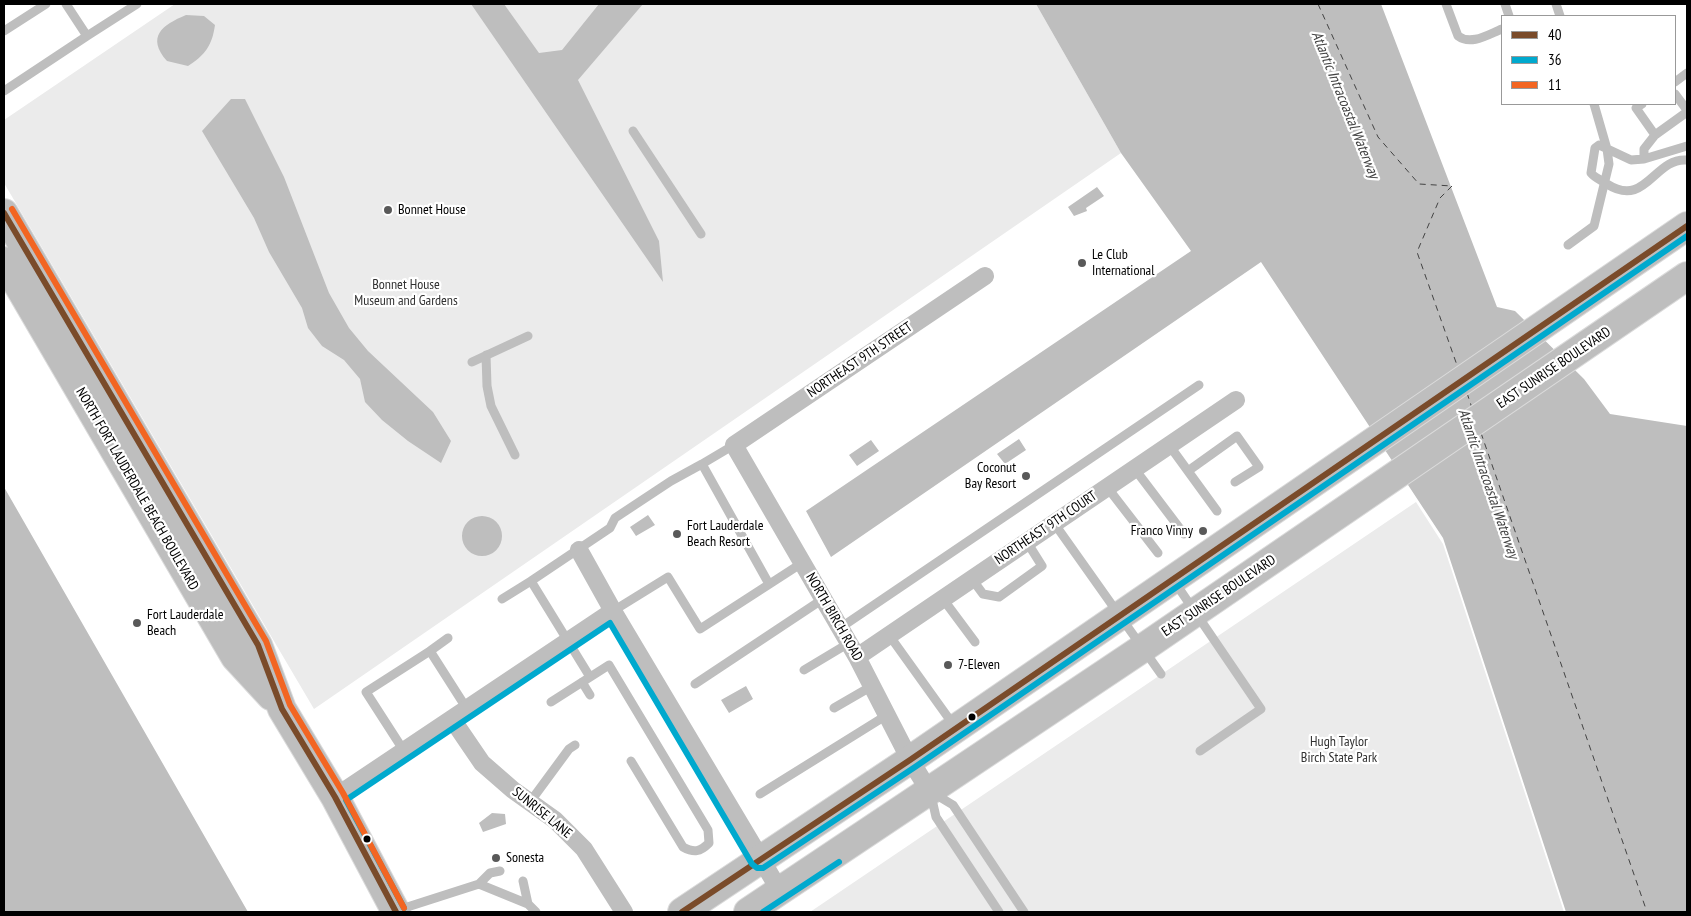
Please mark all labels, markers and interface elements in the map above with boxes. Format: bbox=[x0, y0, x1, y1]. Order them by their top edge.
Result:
legend bbox=[1501, 15, 1676, 105]
text: 40 bbox=[1548, 25, 1562, 44]
water label: Atlantic Intracoastal Waterway bbox=[1307, 29, 1383, 181]
text: 36 bbox=[1548, 50, 1562, 69]
text: 11 bbox=[1548, 75, 1562, 94]
place label: Bonnet House bbox=[398, 202, 466, 218]
marker: Bonnet House bbox=[382, 204, 394, 216]
place label: Le Club International bbox=[1092, 247, 1154, 280]
marker: Le Club International bbox=[1076, 257, 1088, 269]
park label: Bonnet House Museum and Gardens bbox=[354, 277, 458, 310]
street label: NORTHEAST 9TH STREET bbox=[804, 319, 916, 401]
street label: EAST SUNRISE BOULEVARD bbox=[1494, 324, 1614, 412]
street label: NORTH FORT LAUDERDALE BEACH BOULEVARD bbox=[72, 385, 202, 593]
water label: Atlantic Intracoastal Waterway bbox=[1454, 407, 1522, 561]
place label: Coconut Bay Resort bbox=[965, 460, 1016, 492]
marker: Coconut Bay Resort bbox=[1020, 470, 1032, 482]
street label: NORTHEAST 9TH COURT bbox=[992, 488, 1100, 568]
place label: Fort Lauderdale Beach Resort bbox=[687, 518, 763, 550]
place label: Franco Vinny bbox=[1131, 523, 1193, 539]
marker: Franco Vinny bbox=[1197, 525, 1209, 537]
marker: Fort Lauderdale Beach Resort bbox=[671, 528, 683, 540]
street label: EAST SUNRISE BOULEVARD bbox=[1159, 552, 1279, 640]
street label: NORTH BIRCH ROAD bbox=[802, 570, 866, 664]
place label: Fort Lauderdale Beach bbox=[147, 607, 223, 640]
marker: Fort Lauderdale Beach bbox=[131, 617, 143, 629]
place label: 7-Eleven bbox=[958, 657, 1000, 673]
marker: 7-Eleven bbox=[942, 659, 954, 671]
unlabelled marker bbox=[967, 712, 977, 722]
park label: Hugh Taylor Birch State Park bbox=[1301, 734, 1377, 766]
street label: SUNRISE LANE bbox=[509, 784, 575, 842]
unlabelled marker bbox=[362, 834, 372, 844]
place label: Sonesta bbox=[506, 850, 544, 866]
marker: Sonesta bbox=[490, 852, 502, 864]

